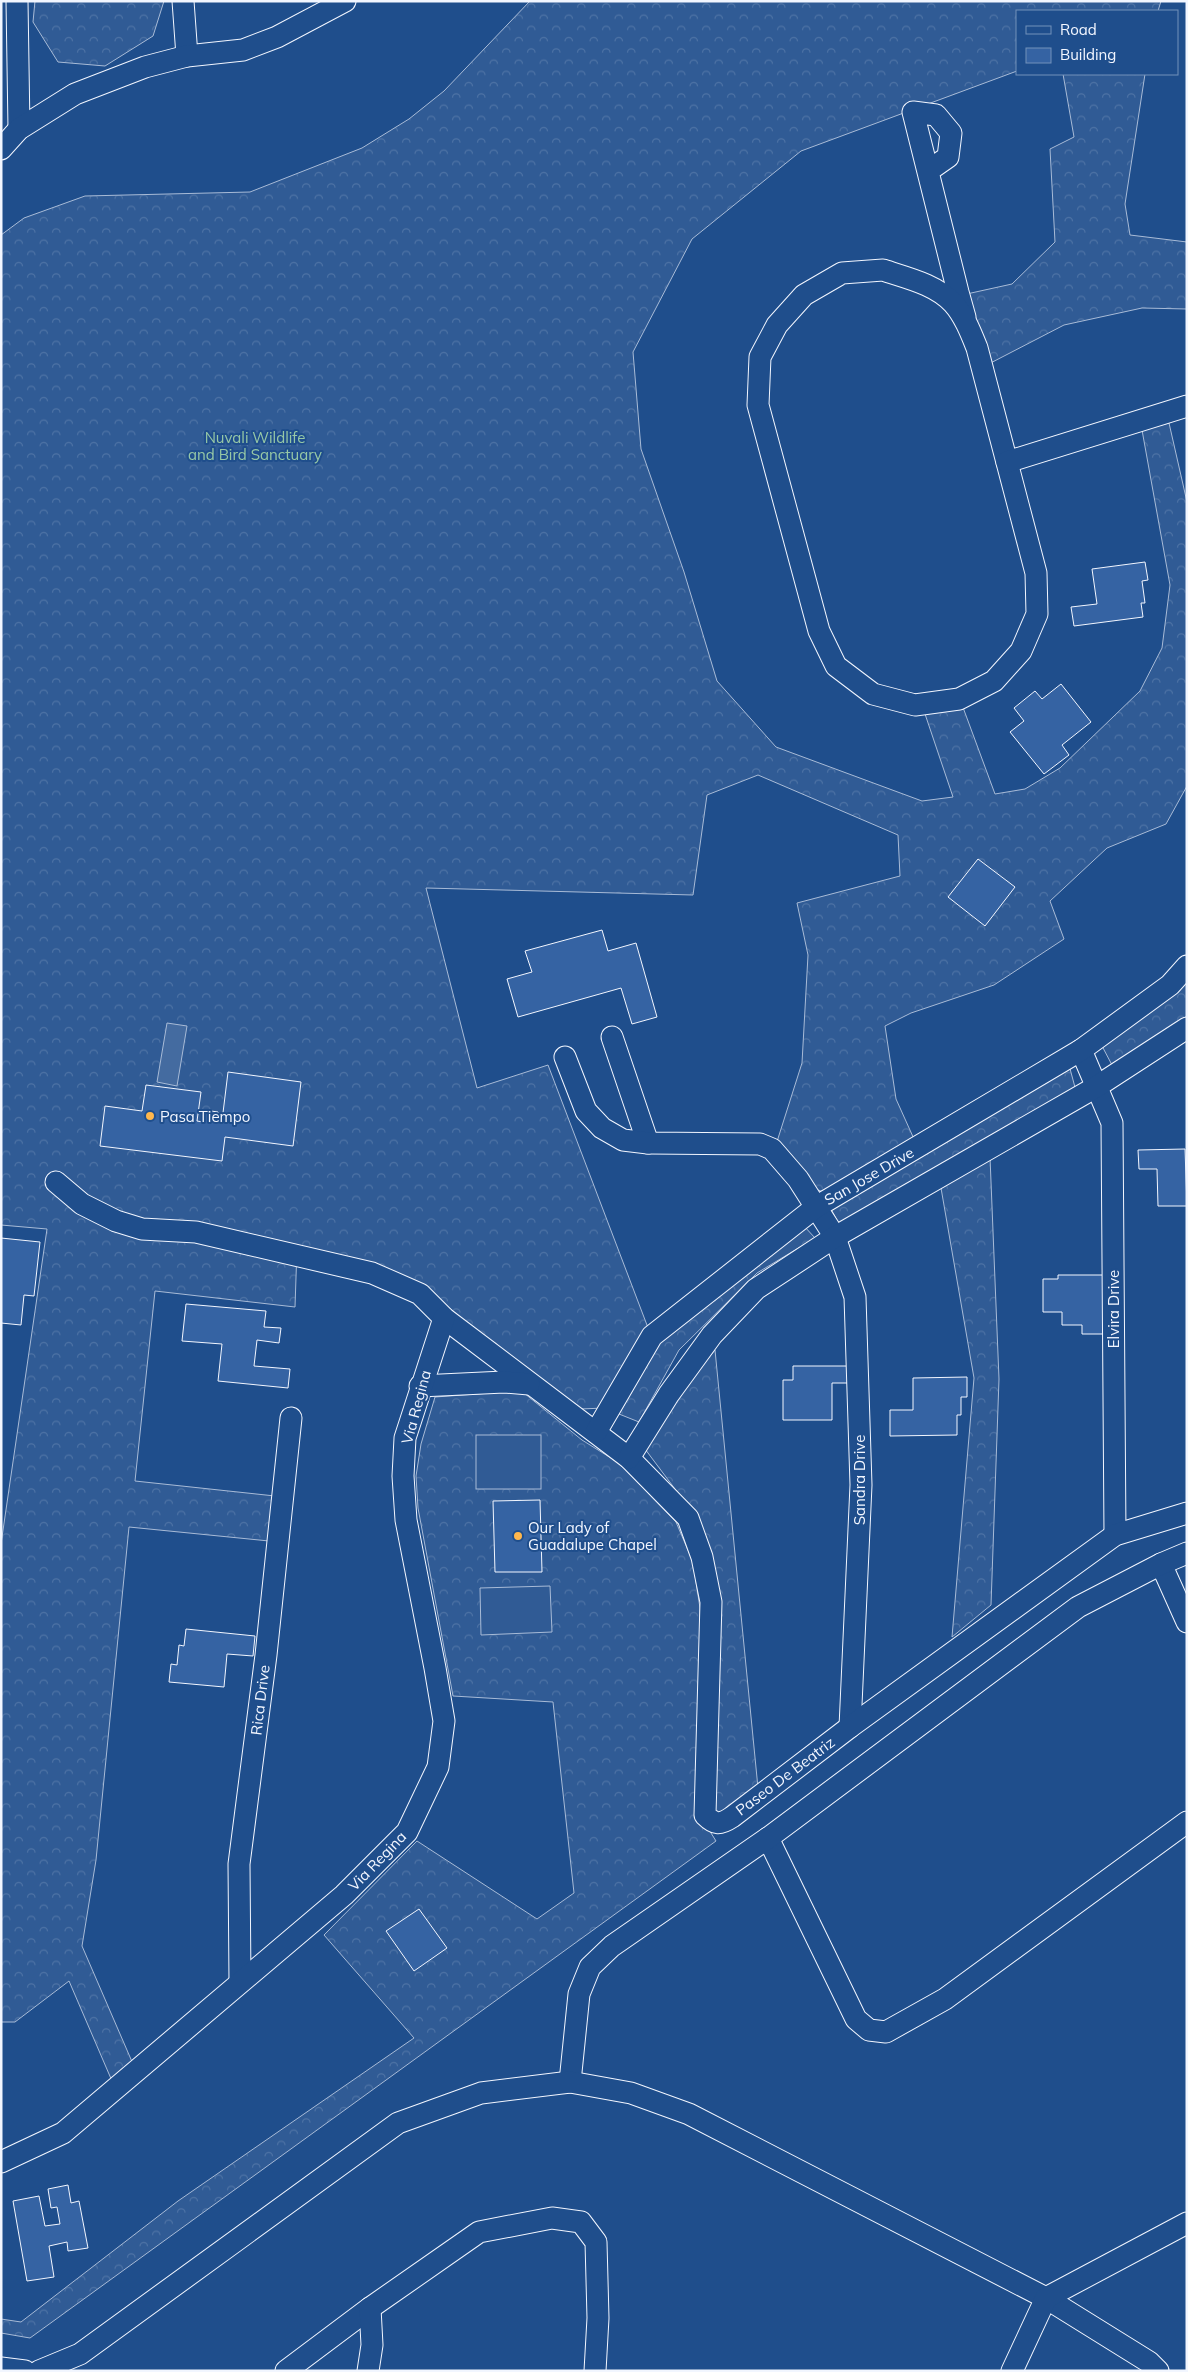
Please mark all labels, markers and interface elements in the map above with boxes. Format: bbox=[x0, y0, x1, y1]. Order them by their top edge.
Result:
legend bbox=[1016, 10, 1178, 75]
text: Road bbox=[1060, 20, 1097, 39]
text: Building bbox=[1060, 45, 1116, 64]
park label: Nuvali Wildlife and Bird Sanctuary bbox=[188, 428, 322, 464]
place label: Pasa Tiempo bbox=[160, 1107, 250, 1126]
marker: Pasa Tiempo bbox=[144, 1110, 156, 1122]
street label: San Jose Drive bbox=[821, 1143, 917, 1209]
street label: Elvira Drive bbox=[1104, 1270, 1123, 1348]
street label: Via Regina bbox=[397, 1368, 435, 1446]
street label: Sandra Drive bbox=[850, 1435, 869, 1525]
place label: Our Lady of Guadalupe Chapel bbox=[528, 1518, 657, 1554]
marker: Our Lady of Guadalupe Chapel bbox=[512, 1530, 524, 1542]
street label: Rica Drive bbox=[246, 1664, 274, 1736]
street label: Paseo De Beatriz bbox=[732, 1732, 838, 1819]
street label: Via Regina bbox=[344, 1827, 410, 1895]

